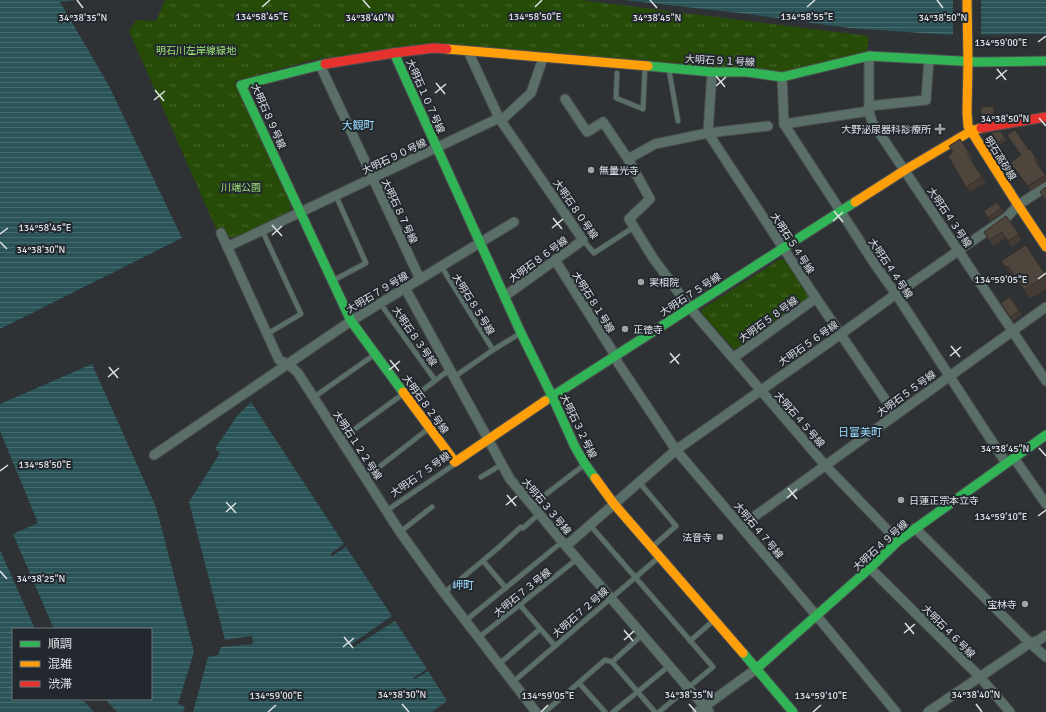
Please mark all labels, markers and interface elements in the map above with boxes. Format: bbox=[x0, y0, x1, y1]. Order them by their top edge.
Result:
text: 134°58'45"E bbox=[235, 11, 289, 23]
text: 134°58'50"E bbox=[508, 11, 562, 23]
text: 134°58'55"E bbox=[780, 11, 834, 23]
text: 34°38'35"N bbox=[59, 12, 107, 24]
text: 34°38'40"N bbox=[346, 12, 394, 24]
text: 34°38'45"N bbox=[633, 12, 681, 24]
text: 34°38'50"N bbox=[919, 12, 967, 24]
text: 134°59'00"E bbox=[974, 37, 1028, 49]
park label: 明石川左岸線緑地 bbox=[156, 45, 237, 57]
street label: 大明石９１号線 bbox=[685, 53, 755, 69]
street label: 大明石１０７号線 bbox=[403, 57, 447, 135]
street label: 大明石８９号線 bbox=[248, 82, 288, 151]
text: 34°38'50"N bbox=[981, 113, 1029, 125]
district label: 大観町 bbox=[342, 119, 375, 132]
marker: 大野泌尿器科診療所 bbox=[934, 123, 946, 135]
place label: 大野泌尿器科診療所 bbox=[841, 124, 931, 136]
street label: 明石高砂線 bbox=[982, 134, 1018, 183]
street label: 大明石９０号線 bbox=[360, 137, 429, 177]
marker: 無量光寺 bbox=[586, 165, 596, 175]
place label: 無量光寺 bbox=[599, 165, 639, 177]
street label: 大明石８７号線 bbox=[379, 177, 419, 246]
street label: 大明石８０号線 bbox=[550, 177, 600, 242]
park label: 川端公園 bbox=[221, 182, 261, 194]
street label: 大明石４３号線 bbox=[925, 185, 974, 250]
street label: 大明石５４号線 bbox=[768, 211, 816, 276]
text: 134°58'45"E bbox=[18, 222, 72, 234]
street label: 大明石８６号線 bbox=[507, 234, 570, 285]
street label: 大明石４４号線 bbox=[866, 236, 915, 301]
text: 34°38'30"N bbox=[17, 244, 65, 256]
street label: 大明石７９号線 bbox=[344, 270, 411, 316]
street label: 大明石８１号線 bbox=[570, 270, 617, 335]
street label: 大明石７５号線 bbox=[658, 271, 723, 319]
street label: 大明石８５号線 bbox=[450, 272, 497, 337]
text: 134°59'05"E bbox=[974, 274, 1028, 286]
marker: 実相院 bbox=[636, 277, 646, 287]
place label: 実相院 bbox=[649, 277, 679, 289]
street label: 大明石５８号線 bbox=[737, 294, 800, 345]
street label: 大明石８３号線 bbox=[389, 304, 439, 369]
street label: 大明石５６号線 bbox=[776, 319, 841, 369]
marker: 正徳寺 bbox=[620, 324, 630, 334]
place label: 正徳寺 bbox=[633, 324, 663, 336]
street label: 大明石５５号線 bbox=[875, 368, 938, 419]
street label: 大明石８２号線 bbox=[400, 373, 451, 436]
street label: 大明石４５号線 bbox=[772, 389, 827, 450]
street label: 大明石３２号線 bbox=[557, 392, 599, 461]
street label: 大明石１２２号線 bbox=[330, 409, 384, 482]
district label: 日富美町 bbox=[838, 426, 882, 439]
text: 34°38'45"N bbox=[981, 443, 1029, 455]
street label: 大明石７５号線 bbox=[388, 450, 453, 500]
text: 134°58'50"E bbox=[18, 459, 72, 471]
street label: 大明石３３号線 bbox=[519, 476, 573, 537]
marker: 日蓮正宗本立寺 bbox=[896, 495, 906, 505]
place label: 日蓮正宗本立寺 bbox=[909, 495, 979, 507]
street label: 大明石４７号線 bbox=[731, 500, 785, 561]
text: 134°59'10"E bbox=[974, 511, 1028, 523]
street label: 大明石４９号線 bbox=[851, 518, 911, 574]
place label: 法音寺 bbox=[682, 532, 712, 544]
marker: 法音寺 bbox=[715, 532, 725, 542]
street label: 大明石７３号線 bbox=[492, 566, 554, 619]
text: 34°38'25"N bbox=[17, 573, 65, 585]
district label: 岬町 bbox=[452, 579, 474, 592]
street label: 大明石７２号線 bbox=[550, 585, 611, 640]
place label: 宝林寺 bbox=[987, 599, 1017, 611]
marker: 宝林寺 bbox=[1020, 599, 1030, 609]
street label: 大明石４６号線 bbox=[919, 603, 977, 661]
legend bbox=[12, 628, 152, 700]
text: 順調 bbox=[48, 637, 72, 652]
text: 混雑 bbox=[48, 657, 72, 672]
text: 渋滞 bbox=[48, 677, 72, 692]
text: 34°38'30"N bbox=[378, 689, 426, 701]
text: 34°38'35"N bbox=[665, 689, 713, 701]
text: 34°38'40"N bbox=[952, 689, 1000, 701]
text: 134°59'00"E bbox=[249, 690, 303, 702]
text: 134°59'05"E bbox=[521, 690, 575, 702]
text: 134°59'10"E bbox=[794, 690, 848, 702]

